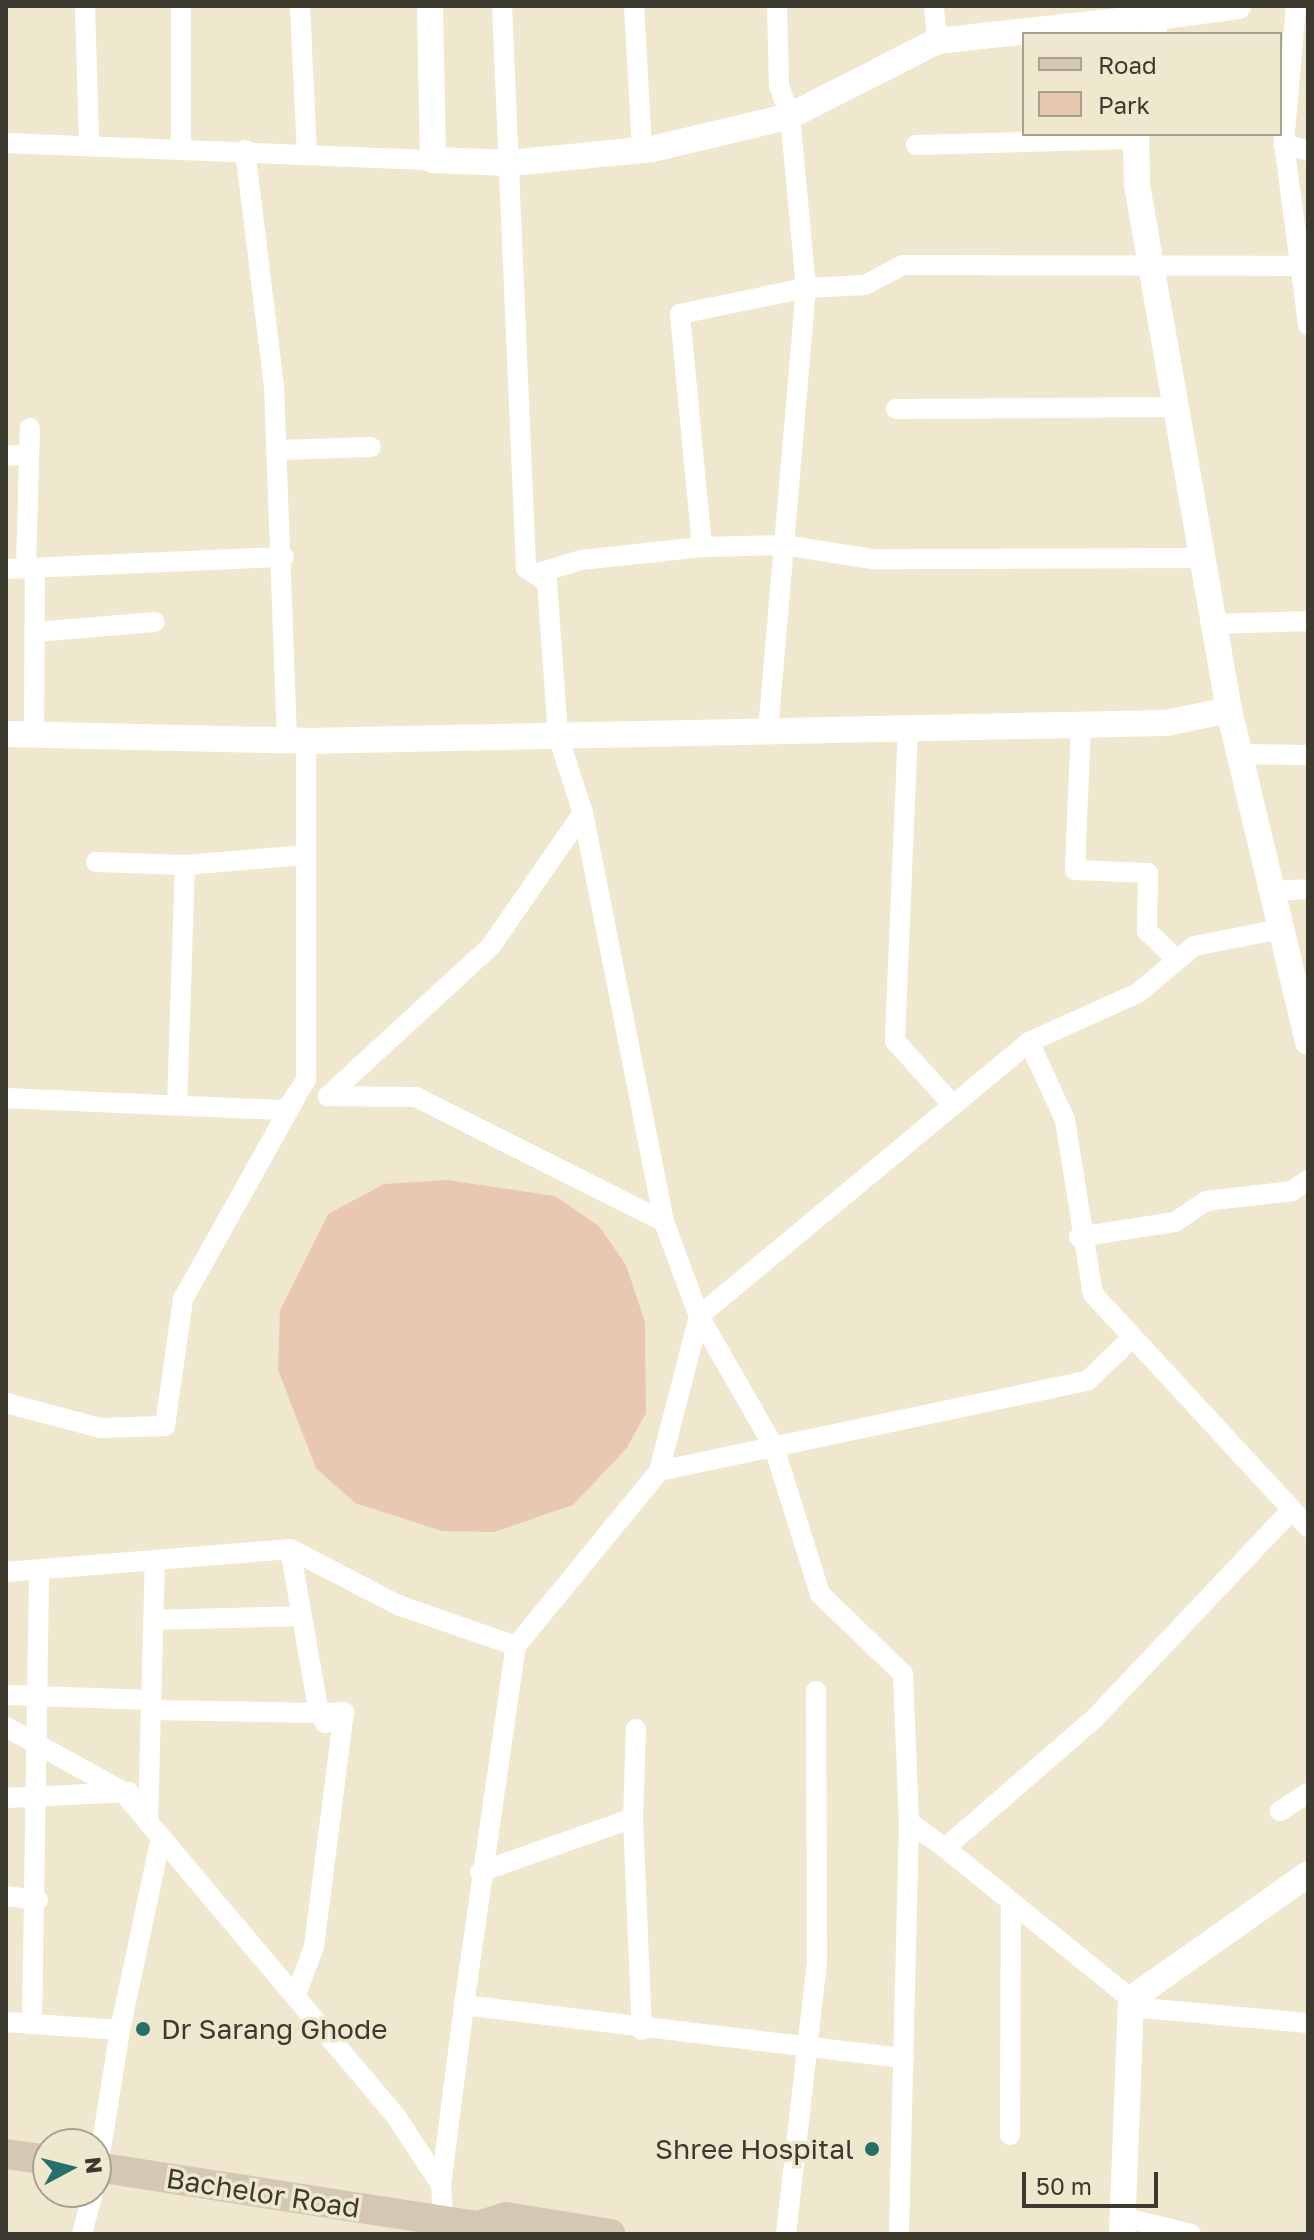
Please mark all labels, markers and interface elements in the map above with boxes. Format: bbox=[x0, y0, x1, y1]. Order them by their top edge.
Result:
legend bbox=[1022, 32, 1282, 136]
text: Road bbox=[1098, 50, 1157, 79]
text: Park bbox=[1098, 90, 1150, 119]
place label: Dr Sarang Ghode bbox=[161, 2012, 387, 2046]
marker: Dr Sarang Ghode bbox=[132, 2018, 154, 2040]
north arrow bbox=[32, 2128, 112, 2208]
place label: Shree Hospital bbox=[655, 2132, 854, 2166]
marker: Shree Hospital bbox=[861, 2138, 883, 2160]
text: N bbox=[80, 2155, 109, 2175]
scale bar bbox=[1026, 2156, 1162, 2206]
street label: Bachelor Road bbox=[164, 2161, 362, 2225]
text: 50 m bbox=[1036, 2171, 1092, 2200]

